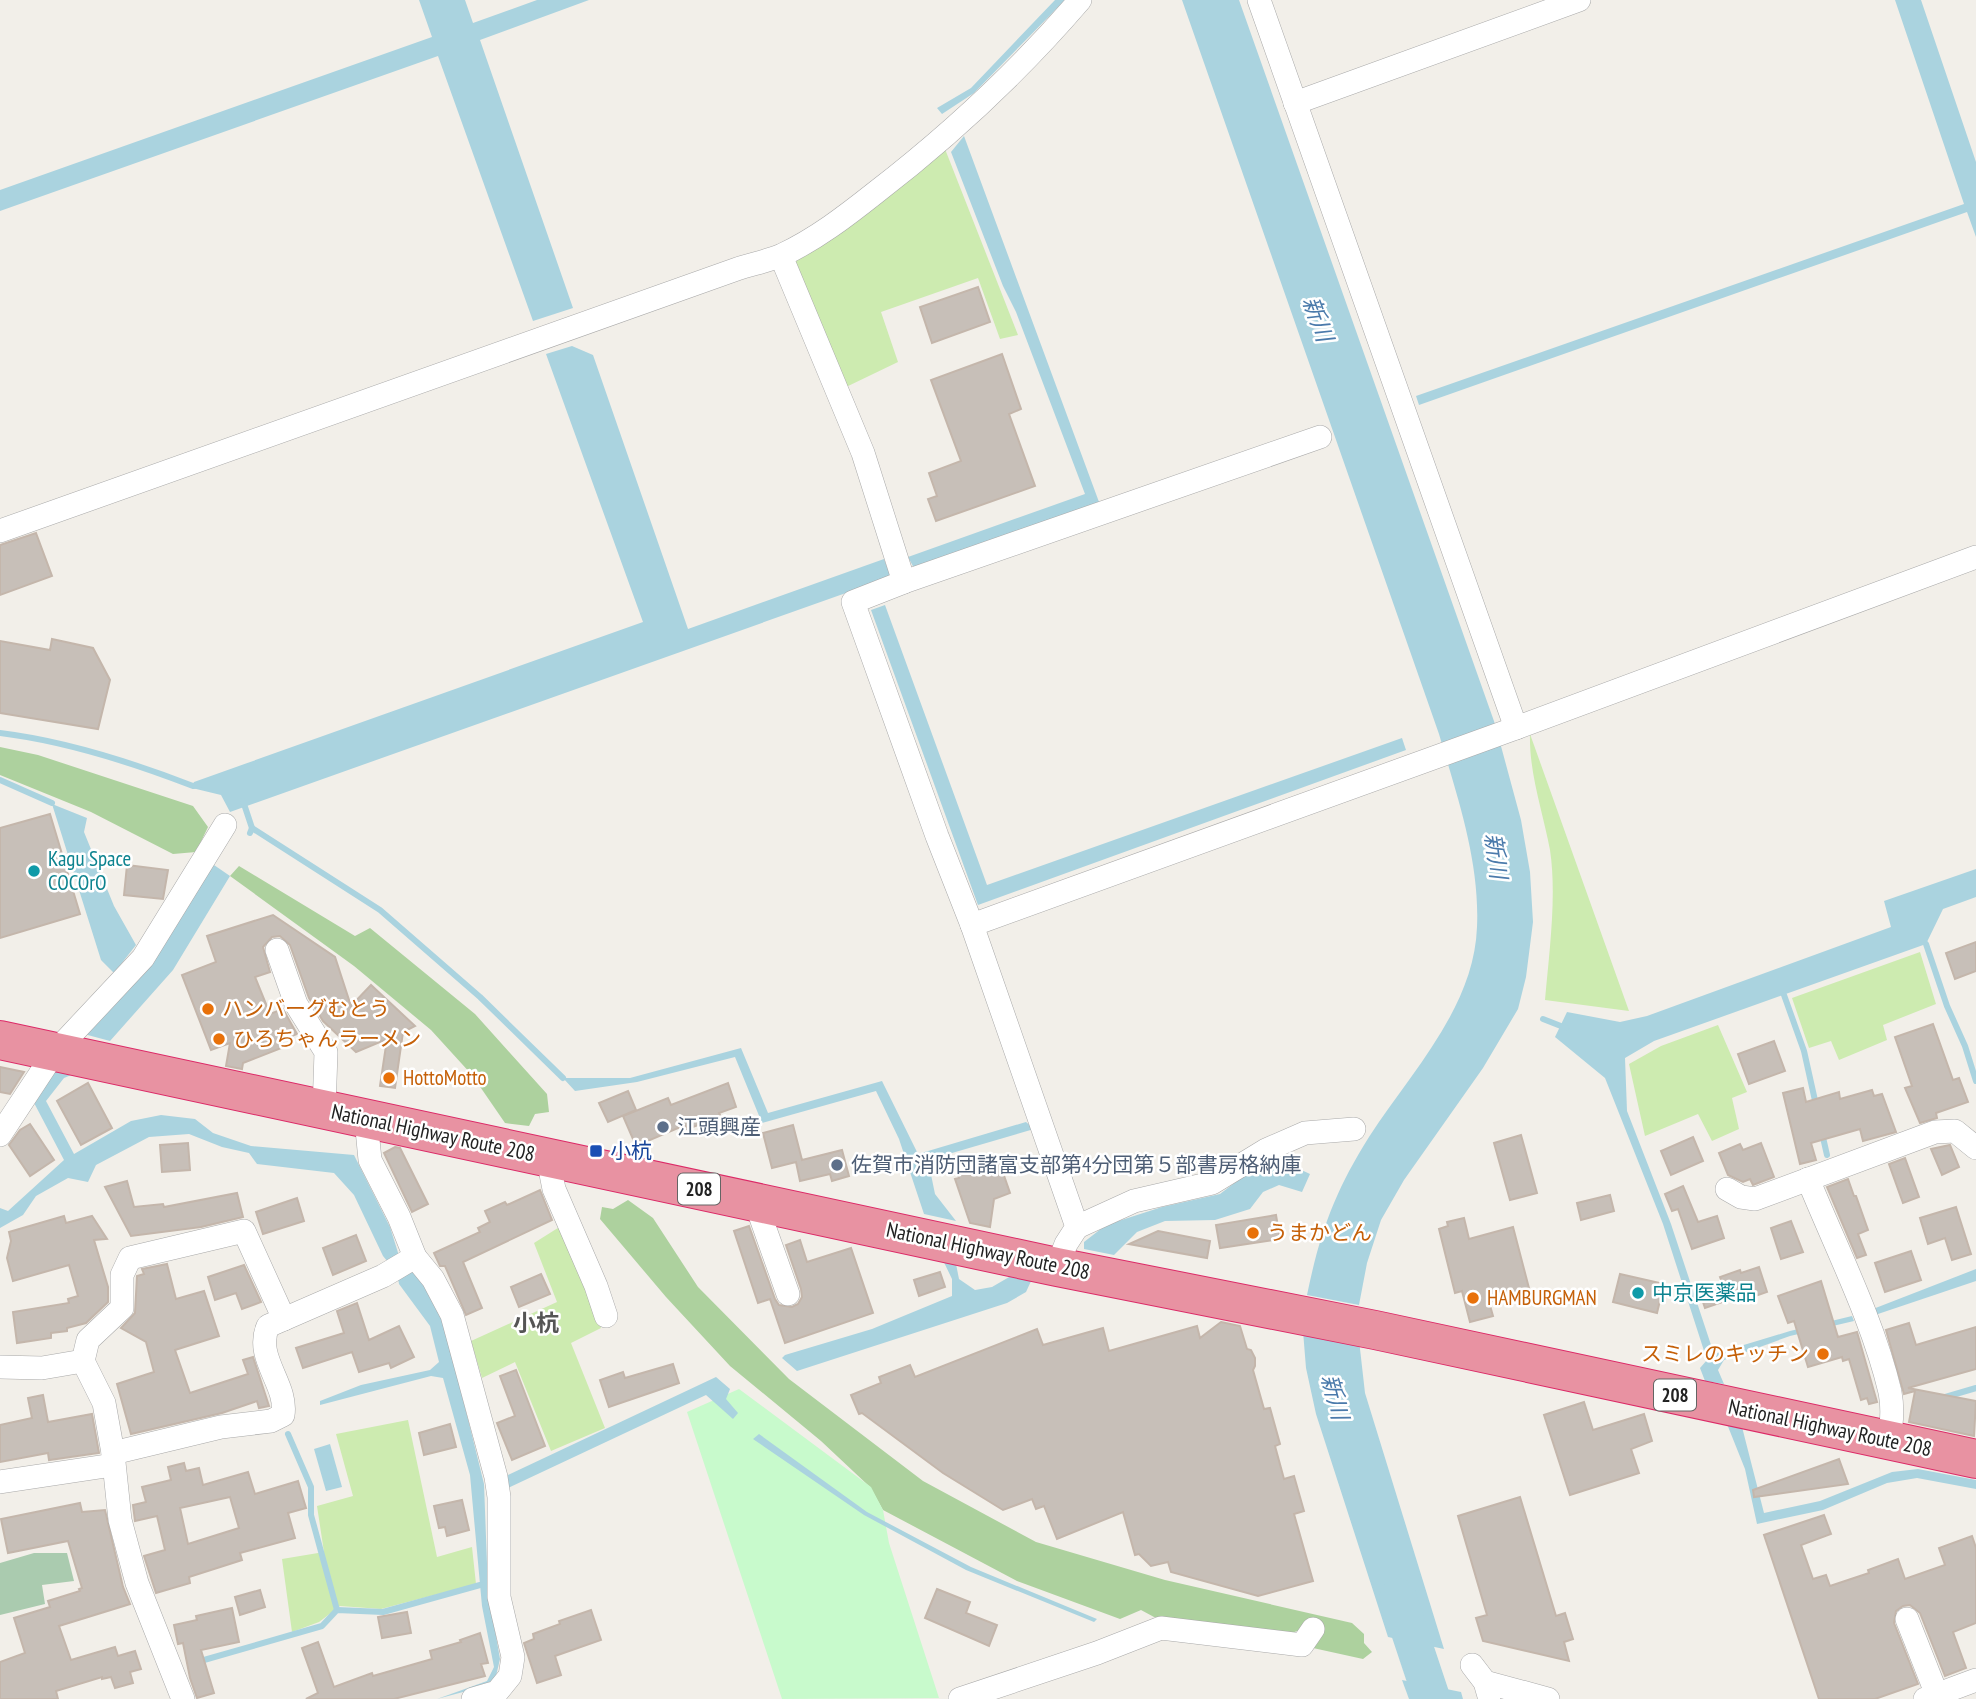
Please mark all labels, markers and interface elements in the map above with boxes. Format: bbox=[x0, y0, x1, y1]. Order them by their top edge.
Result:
water label: 新川 bbox=[1297, 292, 1341, 348]
water label: 新川 bbox=[1479, 831, 1514, 884]
place label: Kagu Space COCOrO bbox=[48, 845, 131, 896]
marker: Kagu Space COCOrO bbox=[26, 863, 42, 879]
place label: ハンバーグむとう bbox=[222, 995, 390, 1022]
marker: ハンバーグむとう bbox=[200, 1001, 216, 1017]
place label: ひろちゃんラーメン bbox=[233, 1025, 421, 1052]
marker: ひろちゃんラーメン bbox=[211, 1031, 227, 1047]
place label: HottoMotto bbox=[403, 1064, 487, 1091]
marker: HottoMotto bbox=[381, 1070, 397, 1086]
street label: National Highway Route 208 bbox=[329, 1098, 537, 1167]
place label: 江頭興産 bbox=[677, 1113, 761, 1140]
marker: 江頭興産 bbox=[655, 1119, 671, 1135]
place label: 小杭 bbox=[610, 1137, 652, 1164]
marker: 小杭 bbox=[588, 1143, 604, 1159]
place label: 佐賀市消防団諸富支部第4分団第５部書房格納庫 bbox=[851, 1151, 1301, 1178]
marker: 佐賀市消防団諸富支部第4分団第５部書房格納庫 bbox=[829, 1157, 845, 1173]
road number: 208 bbox=[678, 1174, 720, 1204]
street label: National Highway Route 208 bbox=[884, 1216, 1092, 1285]
place label: うまかどん bbox=[1267, 1219, 1372, 1246]
marker: うまかどん bbox=[1245, 1225, 1261, 1241]
place label: 中京医薬品 bbox=[1652, 1279, 1757, 1306]
place label: HAMBURGMAN bbox=[1487, 1284, 1597, 1311]
marker: 中京医薬品 bbox=[1630, 1285, 1646, 1301]
marker: HAMBURGMAN bbox=[1465, 1290, 1481, 1306]
district label: 小杭 bbox=[513, 1308, 559, 1337]
place label: スミレのキッチン bbox=[1641, 1340, 1809, 1367]
marker: スミレのキッチン bbox=[1815, 1346, 1831, 1362]
water label: 新川 bbox=[1316, 1371, 1356, 1426]
road number: 208 bbox=[1654, 1380, 1696, 1410]
street label: National Highway Route 208 bbox=[1726, 1393, 1934, 1462]

